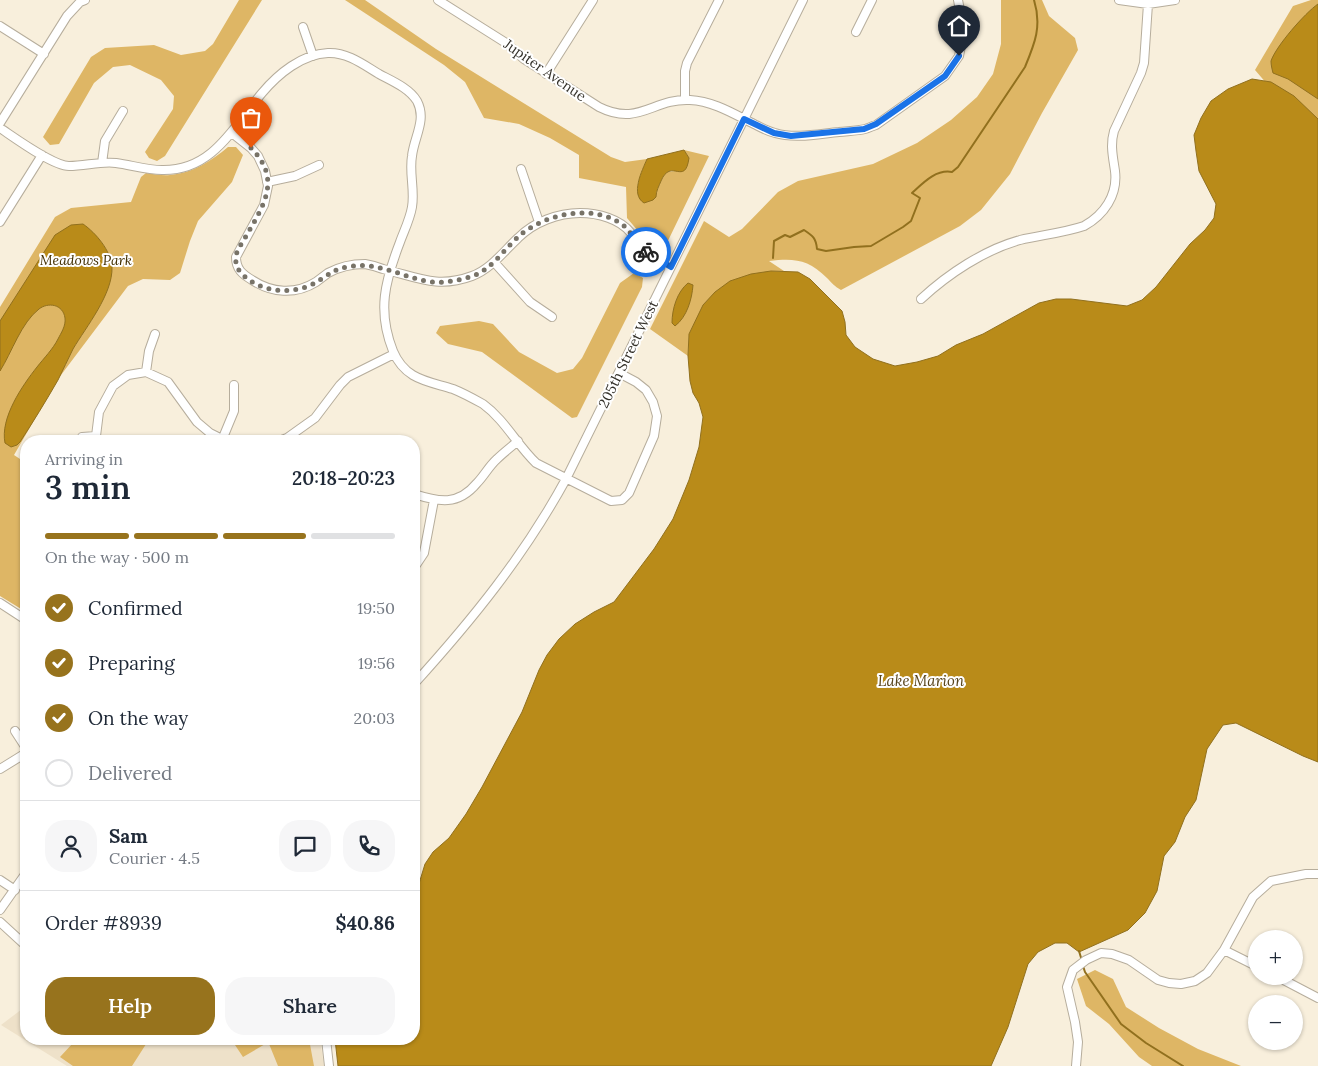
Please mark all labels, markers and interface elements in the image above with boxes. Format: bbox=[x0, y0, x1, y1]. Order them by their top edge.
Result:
pin bbox=[938, 5, 980, 56]
icon: home bbox=[945, 12, 973, 40]
street label: Jupiter Avenue bbox=[500, 34, 590, 105]
pin bbox=[230, 97, 272, 148]
icon: bag bbox=[237, 104, 265, 132]
courier bbox=[621, 227, 671, 277]
icon: bike bbox=[632, 238, 660, 266]
park label: Meadows Park bbox=[40, 251, 132, 269]
street label: 205th Street West bbox=[594, 297, 662, 411]
text: Arriving in bbox=[45, 449, 123, 469]
text: 20:18–20:23 bbox=[292, 466, 395, 490]
text: 3 min bbox=[45, 467, 131, 508]
text: On the way · 500 m bbox=[45, 547, 189, 567]
icon: check bbox=[45, 594, 73, 622]
text: Confirmed bbox=[88, 596, 183, 620]
text: 19:50 bbox=[357, 598, 395, 618]
icon: check bbox=[45, 649, 73, 677]
text: Preparing bbox=[88, 651, 175, 675]
text: 19:56 bbox=[358, 653, 395, 673]
water label: Lake Marion bbox=[878, 671, 965, 690]
icon: check bbox=[45, 704, 73, 732]
text: On the way bbox=[88, 706, 188, 730]
text: 20:03 bbox=[354, 708, 395, 728]
text: Delivered bbox=[88, 761, 172, 785]
button: person bbox=[45, 820, 97, 872]
button: chat bbox=[279, 820, 331, 872]
button: phone bbox=[343, 820, 395, 872]
text: Sam bbox=[109, 824, 148, 848]
text: Courier · 4.5 bbox=[109, 848, 200, 868]
text: Order #8939 bbox=[45, 911, 162, 935]
text: $40.86 bbox=[335, 911, 395, 935]
map controls bbox=[1248, 930, 1303, 1050]
button: + bbox=[1248, 930, 1303, 985]
button: Help bbox=[45, 977, 215, 1035]
button: Share bbox=[225, 977, 395, 1035]
button: − bbox=[1248, 995, 1303, 1050]

